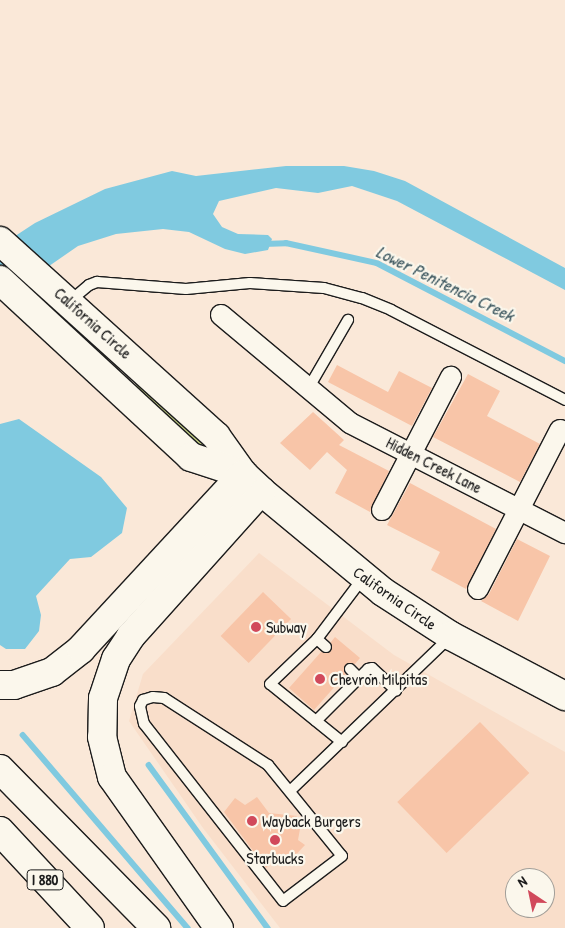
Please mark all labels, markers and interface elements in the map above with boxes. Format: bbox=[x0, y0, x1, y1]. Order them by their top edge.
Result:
water label: Lower Penitencia Creek bbox=[372, 241, 518, 327]
street label: California Circle bbox=[50, 283, 136, 363]
street label: Hidden Creek Lane bbox=[383, 433, 485, 497]
street label: California Circle bbox=[350, 562, 440, 634]
place label: Subway bbox=[266, 617, 307, 637]
marker: Subway bbox=[250, 621, 262, 633]
place label: Chevron Milpitas bbox=[330, 669, 428, 689]
marker: Chevron Milpitas bbox=[314, 673, 326, 685]
place label: Wayback Burgers bbox=[262, 811, 361, 831]
marker: Wayback Burgers bbox=[246, 815, 258, 827]
marker: Starbucks bbox=[269, 834, 281, 846]
place label: Starbucks bbox=[246, 848, 304, 868]
road number: I 880 bbox=[26, 868, 64, 892]
north arrow bbox=[505, 868, 555, 918]
text: N bbox=[513, 871, 530, 891]

